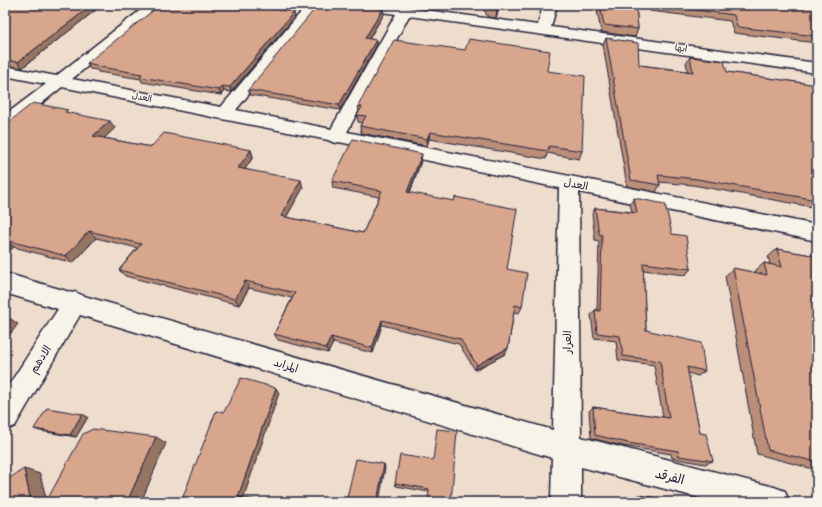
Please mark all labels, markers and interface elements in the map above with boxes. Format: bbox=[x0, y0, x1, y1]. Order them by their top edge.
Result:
street label: ابها bbox=[674, 41, 688, 55]
street label: العدل bbox=[131, 89, 153, 105]
street label: العدل bbox=[562, 175, 589, 194]
street label: العرار bbox=[560, 330, 575, 355]
street label: الادهم bbox=[26, 343, 56, 377]
street label: المرابد bbox=[272, 355, 300, 376]
street label: الفرقد bbox=[653, 465, 686, 488]

